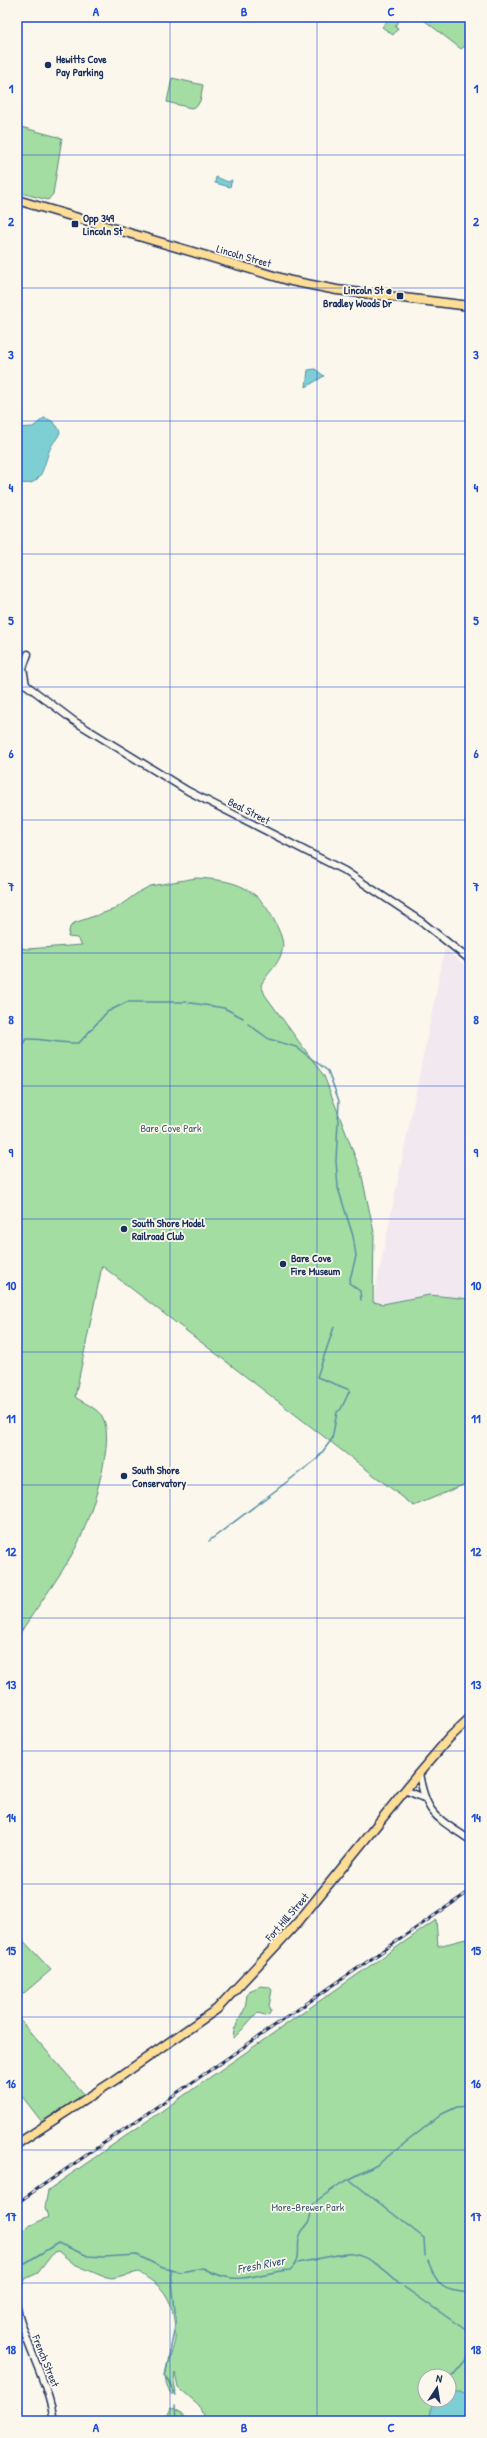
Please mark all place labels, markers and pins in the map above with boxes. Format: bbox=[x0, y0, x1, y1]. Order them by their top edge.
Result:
place label: Hewitts Cove Pay Parking bbox=[56, 52, 107, 80]
marker: Hewitts Cove Pay Parking bbox=[43, 60, 53, 70]
place label: Opp 349 Lincoln St bbox=[83, 211, 124, 238]
marker: Opp 349 Lincoln St bbox=[70, 219, 80, 229]
place label: Lincoln St @ Bradley Woods Dr bbox=[323, 283, 393, 311]
marker: Lincoln St @ Bradley Woods Dr bbox=[395, 291, 405, 301]
place label: South Shore Model Railroad Club bbox=[132, 1216, 206, 1243]
marker: South Shore Model Railroad Club bbox=[119, 1224, 129, 1234]
place label: Bare Cove Fire Museum bbox=[290, 1251, 341, 1278]
marker: Bare Cove Fire Museum bbox=[278, 1259, 288, 1269]
place label: South Shore Conservatory bbox=[132, 1463, 186, 1491]
marker: South Shore Conservatory bbox=[119, 1471, 129, 1481]

